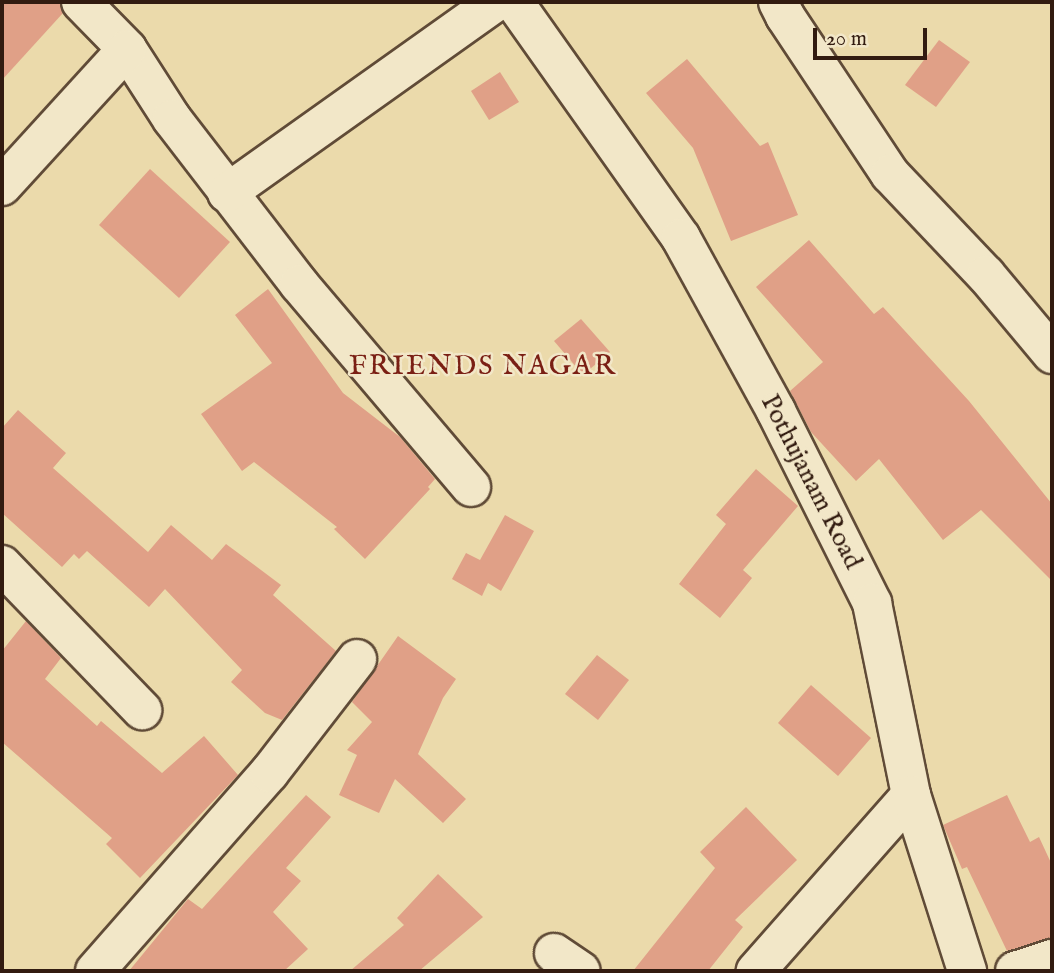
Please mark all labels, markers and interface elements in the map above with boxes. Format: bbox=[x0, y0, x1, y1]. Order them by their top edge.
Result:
scale bar bbox=[816, 14, 930, 58]
text: 20 m bbox=[826, 26, 867, 53]
district label: FRIENDS NAGAR bbox=[351, 350, 615, 384]
street label: Pothujanam Road bbox=[754, 390, 868, 574]

